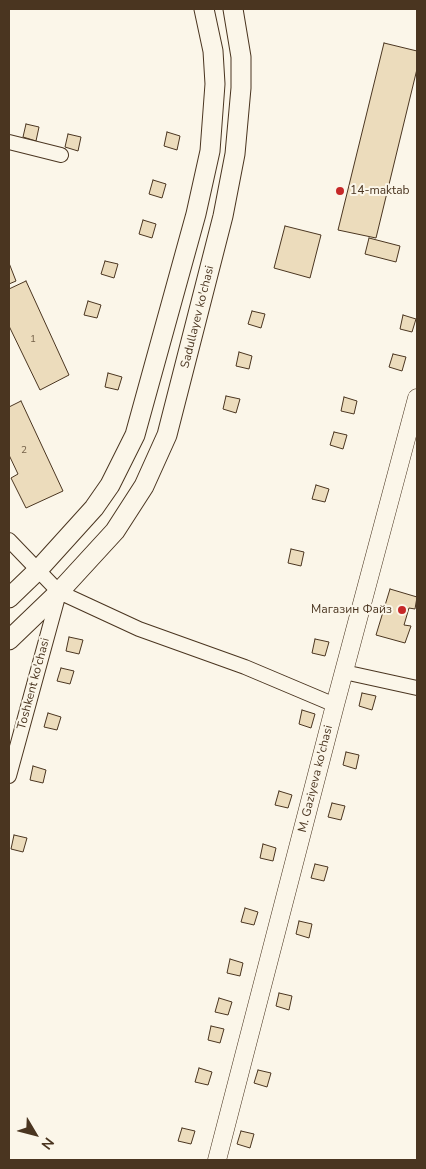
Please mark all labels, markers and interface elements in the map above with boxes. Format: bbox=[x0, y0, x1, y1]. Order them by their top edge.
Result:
place label: 14-maktab bbox=[350, 184, 410, 198]
marker: 14-maktab bbox=[334, 185, 346, 197]
street label: Sadullayev ko'chasi bbox=[178, 264, 218, 370]
house number: 1 bbox=[30, 334, 36, 346]
house number: 2 bbox=[21, 445, 27, 457]
place label: Магазин Файз bbox=[311, 603, 392, 617]
marker: Магазин Файз bbox=[396, 604, 408, 616]
street label: Toshkent ko'chasi bbox=[15, 637, 53, 731]
street label: M. Gaziyeva ko'chasi bbox=[296, 724, 336, 834]
north arrow bbox=[10, 1109, 60, 1159]
text: N bbox=[37, 1133, 58, 1153]

